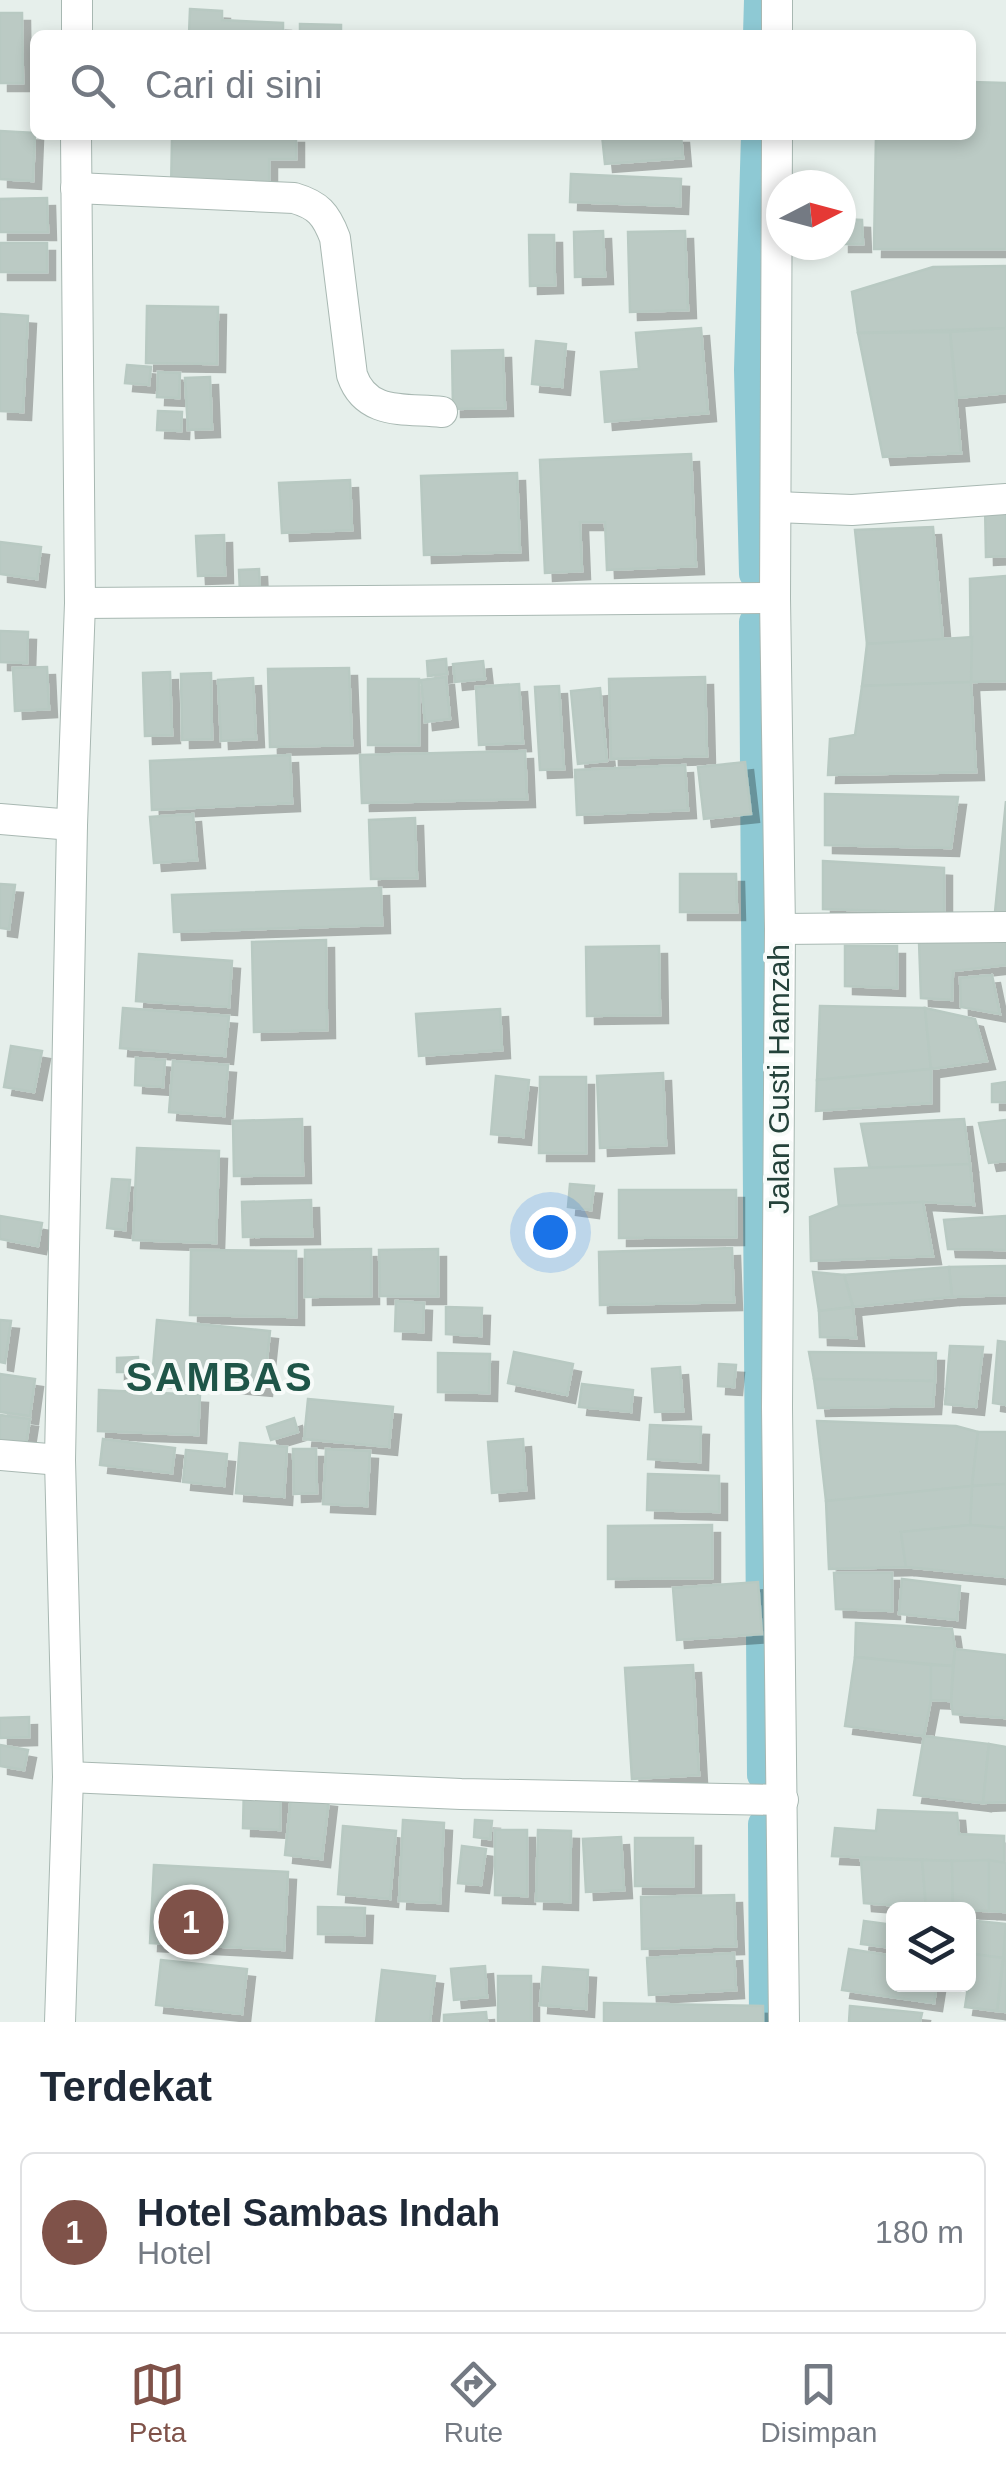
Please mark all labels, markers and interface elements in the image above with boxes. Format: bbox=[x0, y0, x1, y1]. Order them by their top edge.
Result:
search box bbox=[30, 30, 976, 140]
icon: search bbox=[65, 58, 120, 113]
text: Cari di sini bbox=[145, 64, 322, 106]
north arrow bbox=[766, 170, 856, 260]
street label: Jalan Gusti Hamzah bbox=[762, 944, 795, 1214]
your location bbox=[525, 1207, 576, 1258]
district label: SAMBAS bbox=[126, 1355, 314, 1399]
pin: 1 bbox=[158, 1884, 224, 1960]
map controls bbox=[886, 1902, 976, 1992]
button: layers bbox=[886, 1902, 976, 1992]
text: Terdekat bbox=[40, 2063, 212, 2110]
text: Hotel Sambas Indah bbox=[137, 2192, 500, 2234]
text: 1 bbox=[66, 2214, 83, 2250]
text: 180 m bbox=[875, 2214, 964, 2250]
text: Hotel bbox=[137, 2235, 212, 2271]
tab: Peta bbox=[129, 2357, 186, 2449]
tab: Rute bbox=[444, 2357, 503, 2449]
tab: Disimpan bbox=[761, 2357, 877, 2449]

